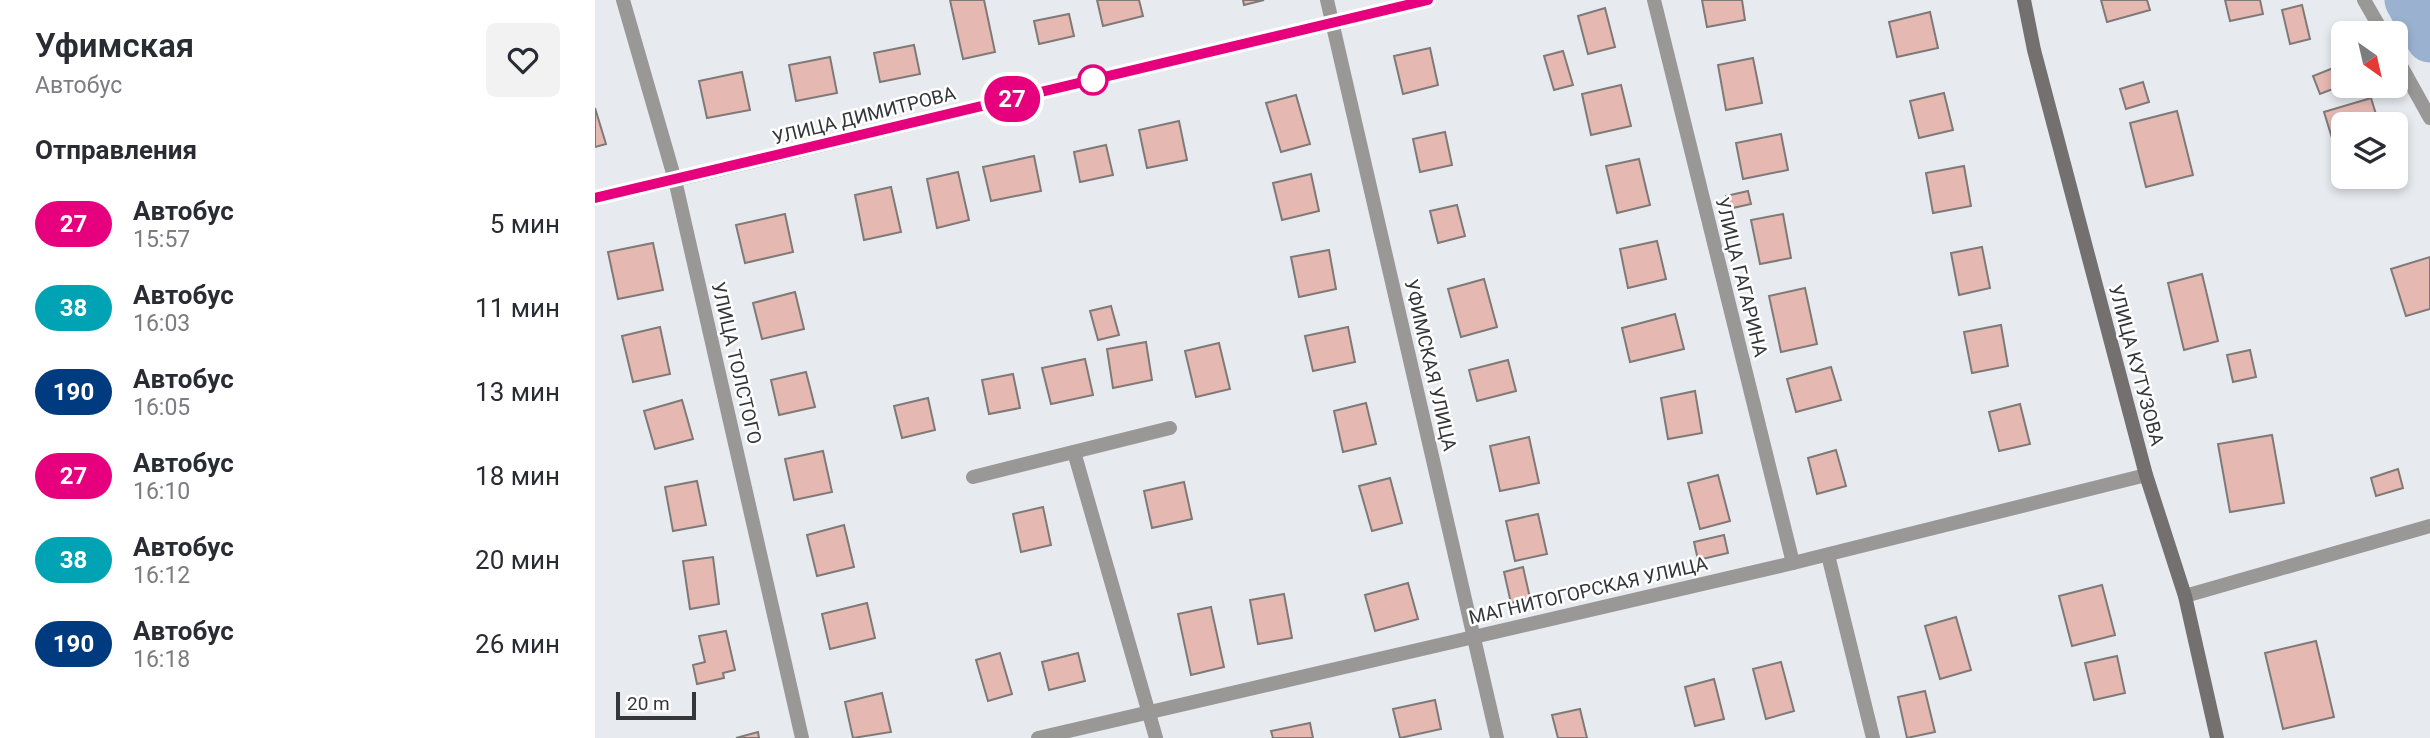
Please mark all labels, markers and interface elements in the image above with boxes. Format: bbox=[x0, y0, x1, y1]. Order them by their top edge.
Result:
north arrow bbox=[2331, 21, 2408, 98]
map controls bbox=[2331, 21, 2408, 189]
button: heart bbox=[486, 23, 560, 97]
text: Уфимская bbox=[35, 26, 194, 65]
unlabelled marker bbox=[1078, 65, 1108, 95]
text: Автобус bbox=[35, 72, 122, 99]
line badge: 27 bbox=[981, 76, 1043, 122]
street label: УЛИЦА ДИМИТРОВА bbox=[770, 81, 959, 149]
text: 27 bbox=[998, 85, 1026, 113]
button: layers bbox=[2331, 112, 2408, 189]
text: Отправления bbox=[35, 135, 197, 165]
street label: УЛИЦА ГАГАРИНА bbox=[1711, 195, 1773, 360]
text: Автобус bbox=[133, 196, 234, 226]
text: 5 мин bbox=[490, 209, 560, 239]
text: 27 bbox=[60, 210, 87, 238]
text: 15:57 bbox=[133, 226, 190, 253]
street label: УФИМСКАЯ УЛИЦА bbox=[1400, 277, 1462, 454]
text: Автобус bbox=[133, 280, 234, 310]
street label: УЛИЦА ТОЛСТОГО bbox=[707, 280, 766, 446]
street label: УЛИЦА КУТУЗОВА bbox=[2104, 282, 2169, 449]
text: 11 мин bbox=[475, 293, 560, 323]
text: 38 bbox=[60, 294, 87, 322]
text: 16:03 bbox=[133, 310, 190, 337]
text: Автобус bbox=[133, 364, 234, 394]
text: 13 мин bbox=[475, 377, 560, 407]
text: 190 bbox=[53, 378, 94, 406]
text: 16:05 bbox=[133, 394, 190, 421]
text: Автобус bbox=[133, 448, 234, 478]
text: 18 мин bbox=[475, 461, 560, 491]
text: 27 bbox=[60, 462, 87, 490]
text: 16:10 bbox=[133, 478, 190, 505]
text: Автобус bbox=[133, 532, 234, 562]
text: 20 мин bbox=[475, 545, 560, 575]
text: 38 bbox=[60, 546, 87, 574]
street label: МАГНИТОГОРСКАЯ УЛИЦА bbox=[1466, 552, 1710, 629]
text: 16:12 bbox=[133, 562, 190, 589]
text: Автобус bbox=[133, 616, 234, 646]
text: 26 мин bbox=[475, 629, 560, 659]
text: 190 bbox=[53, 630, 94, 658]
text: 16:18 bbox=[133, 646, 190, 673]
scale bar bbox=[616, 689, 697, 721]
text: 20 m bbox=[627, 692, 670, 715]

